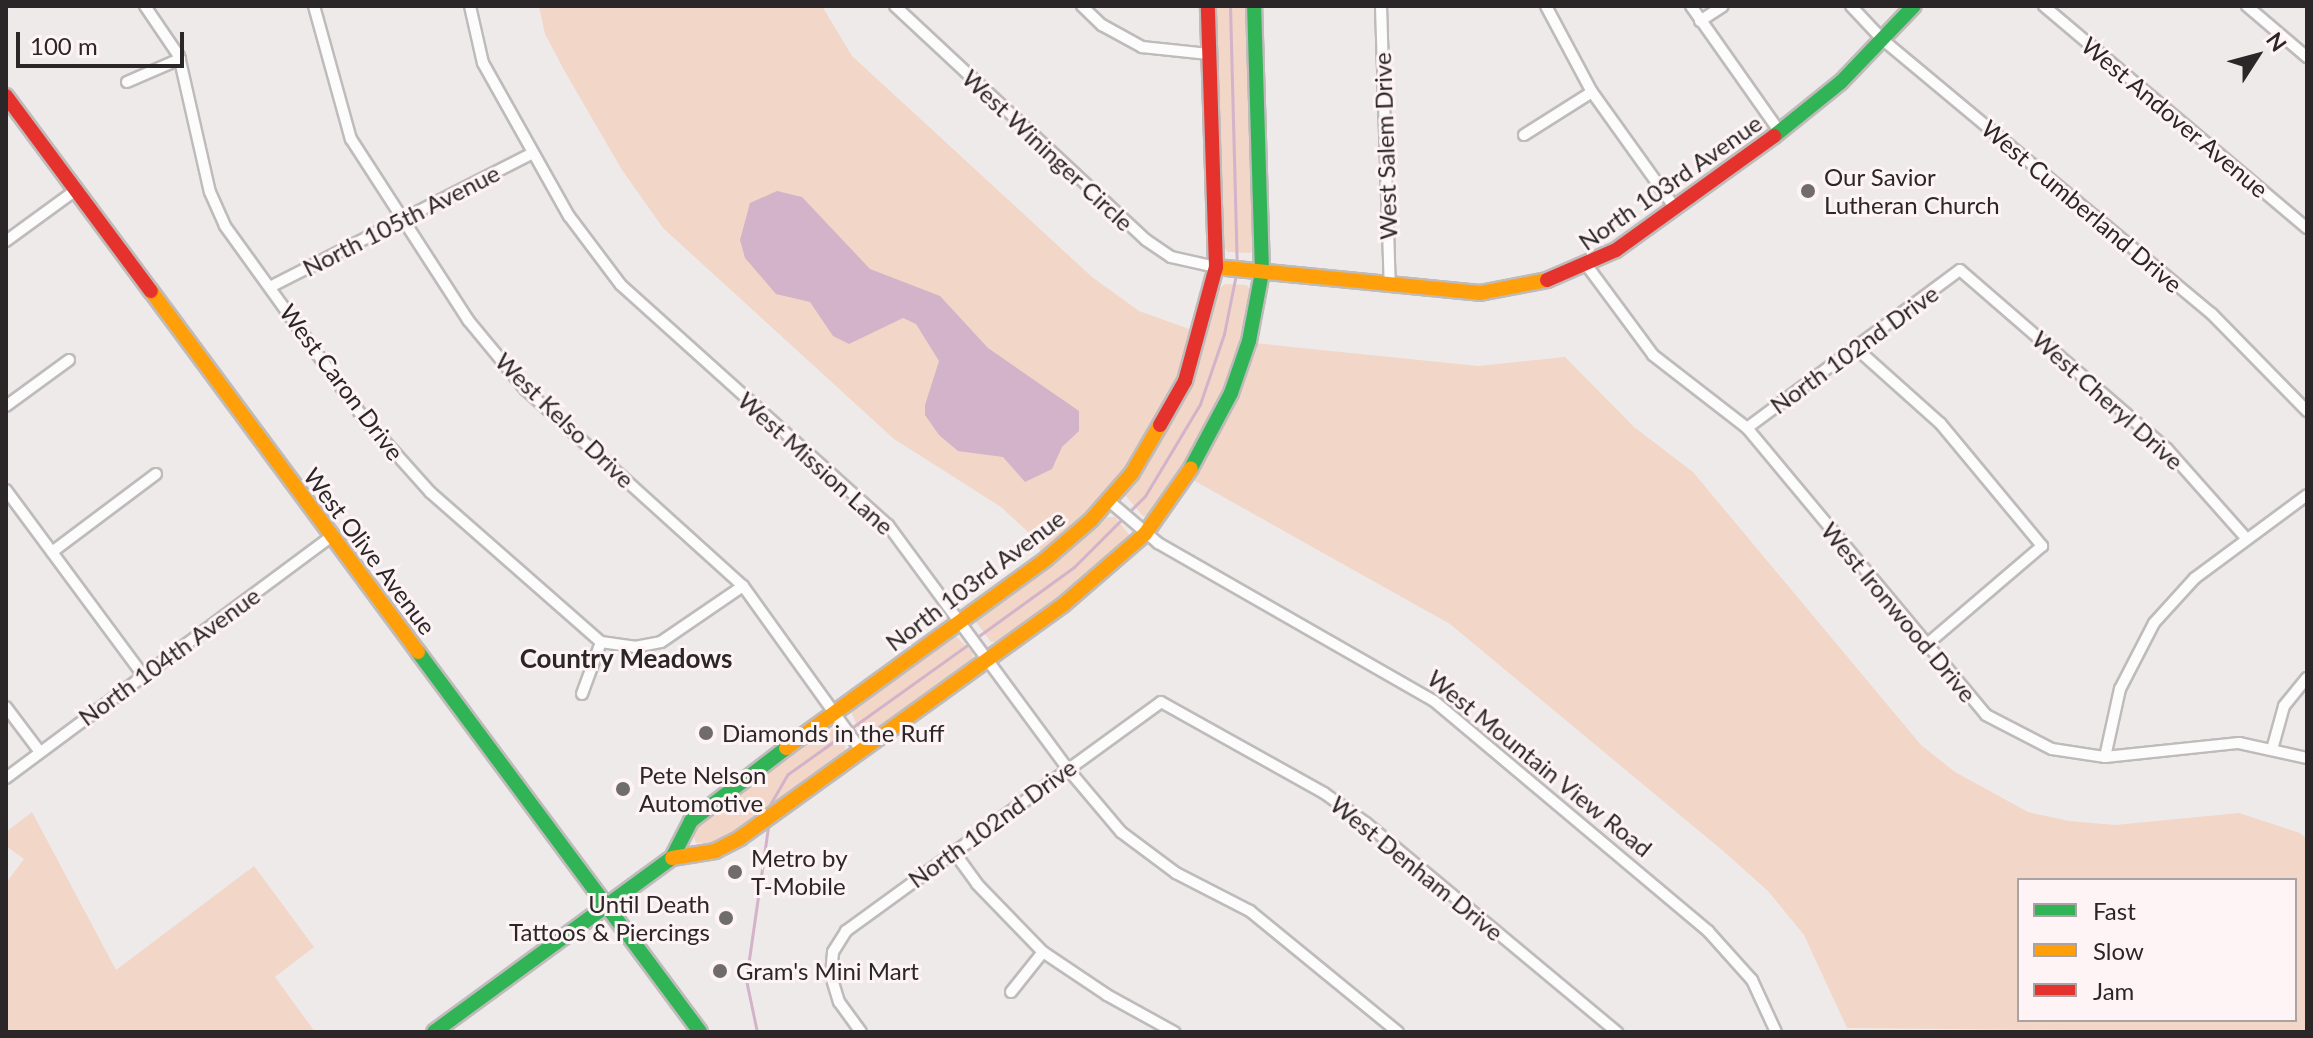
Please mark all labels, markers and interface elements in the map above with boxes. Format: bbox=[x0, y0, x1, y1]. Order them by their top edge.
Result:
scale bar bbox=[20, 16, 188, 66]
north arrow bbox=[2217, 16, 2297, 96]
text: N bbox=[2261, 27, 2293, 56]
street label: West Andover Avenue bbox=[2075, 30, 2275, 204]
text: 100 m bbox=[30, 31, 98, 60]
street label: West Salem Drive bbox=[1367, 52, 1403, 240]
street label: West Wininger Circle bbox=[956, 63, 1140, 237]
street label: North 103rd Avenue bbox=[1573, 108, 1767, 256]
street label: West Cumberland Drive bbox=[1976, 114, 2188, 298]
street label: North 105th Avenue bbox=[297, 158, 505, 282]
place label: Our Savior Lutheran Church bbox=[1824, 163, 2000, 219]
marker: Our Savior Lutheran Church bbox=[1799, 182, 1817, 200]
street label: North 102nd Drive bbox=[1764, 278, 1944, 420]
street label: West Caron Drive bbox=[274, 298, 410, 466]
street label: West Cheryl Drive bbox=[2026, 325, 2190, 475]
street label: West Kelso Drive bbox=[490, 346, 640, 494]
street label: West Mission Lane bbox=[732, 386, 900, 540]
street label: West Olive Avenue bbox=[298, 462, 442, 640]
street label: North 103rd Avenue bbox=[879, 503, 1071, 657]
street label: West Ironwood Drive bbox=[1815, 516, 1983, 708]
street label: North 104th Avenue bbox=[72, 580, 266, 732]
district label: Country Meadows bbox=[519, 643, 733, 675]
street label: West Mountain View Road bbox=[1421, 663, 1659, 863]
place label: Diamonds in the Ruff bbox=[722, 719, 944, 747]
marker: Diamonds in the Ruff bbox=[697, 724, 715, 742]
street label: North 102nd Drive bbox=[902, 752, 1082, 894]
place label: Pete Nelson Automotive bbox=[639, 761, 766, 817]
marker: Pete Nelson Automotive bbox=[614, 780, 632, 798]
street label: West Denham Drive bbox=[1325, 790, 1509, 946]
place label: Metro by T-Mobile bbox=[751, 844, 848, 900]
marker: Metro by T-Mobile bbox=[726, 863, 744, 881]
legend bbox=[2017, 878, 2297, 1022]
place label: Until Death Tattoos & Piercings bbox=[509, 890, 710, 946]
text: Fast bbox=[2093, 896, 2136, 925]
marker: Until Death Tattoos & Piercings bbox=[717, 909, 735, 927]
text: Slow bbox=[2093, 936, 2144, 965]
place label: Gram's Mini Mart bbox=[736, 957, 919, 985]
marker: Gram's Mini Mart bbox=[711, 962, 729, 980]
text: Jam bbox=[2093, 976, 2134, 1005]

